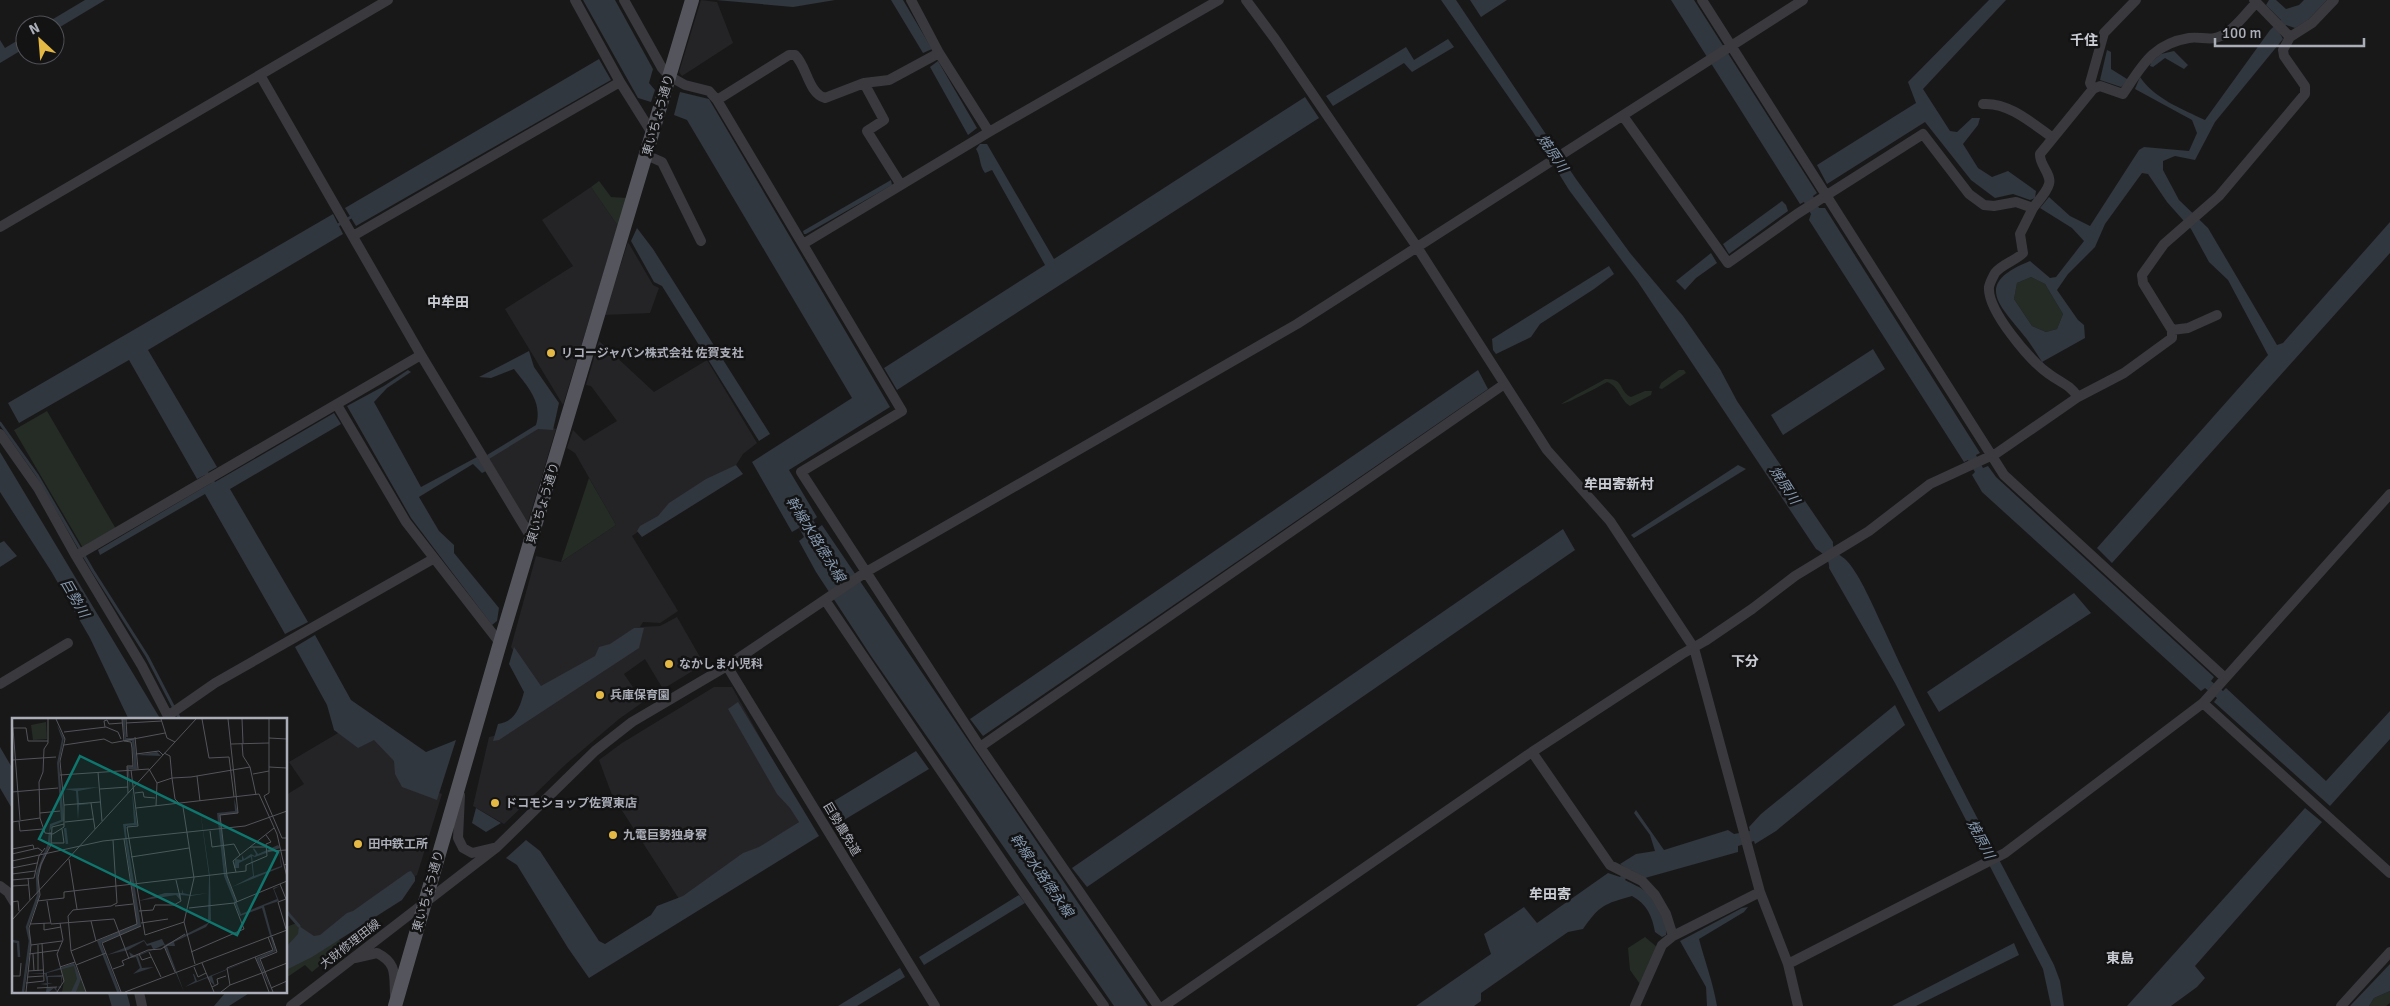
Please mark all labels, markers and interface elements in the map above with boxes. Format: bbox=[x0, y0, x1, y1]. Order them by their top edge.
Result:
north arrow bbox=[15, 15, 65, 65]
scale bar bbox=[2215, 15, 2364, 47]
text: N bbox=[26, 19, 43, 39]
text: 100 m bbox=[2222, 24, 2262, 42]
district label: 千住 bbox=[2070, 32, 2098, 49]
street label: 東いちょう通り bbox=[640, 73, 677, 158]
water label: 焼原川 bbox=[1534, 131, 1572, 177]
district label: 中牟田 bbox=[427, 294, 469, 311]
place label: リコージャパン株式会社 佐賀支社 bbox=[561, 346, 743, 361]
marker: リコージャパン株式会社 佐賀支社 bbox=[545, 347, 557, 359]
street label: 東いちょう通り bbox=[524, 461, 563, 546]
water label: 焼原川 bbox=[1766, 463, 1804, 509]
district label: 牟田寄新村 bbox=[1584, 476, 1654, 493]
water label: 幹線水路徳永線 bbox=[782, 493, 850, 587]
water label: 巨勢川 bbox=[57, 576, 93, 622]
district label: 下分 bbox=[1731, 653, 1759, 670]
place label: なかしま小児科 bbox=[679, 657, 763, 672]
marker: なかしま小児科 bbox=[663, 658, 675, 670]
place label: 兵庫保育園 bbox=[610, 688, 670, 703]
marker: 兵庫保育園 bbox=[594, 689, 606, 701]
inset map bbox=[12, 718, 288, 994]
place label: ドコモショップ佐賀東店 bbox=[505, 796, 637, 811]
marker: ドコモショップ佐賀東店 bbox=[489, 797, 501, 809]
street label: 巨勢農免道 bbox=[820, 800, 863, 859]
water label: 焼原川 bbox=[1963, 817, 1999, 864]
place label: 九電巨勢独身寮 bbox=[623, 828, 707, 843]
marker: 九電巨勢独身寮 bbox=[607, 829, 619, 841]
water label: 幹線水路徳永線 bbox=[1007, 830, 1078, 922]
place label: 田中鉄工所 bbox=[368, 837, 428, 852]
marker: 田中鉄工所 bbox=[352, 838, 364, 850]
street label: 東いちょう通り bbox=[410, 849, 447, 934]
district label: 牟田寄 bbox=[1529, 886, 1571, 903]
street label: 大財修理田線 bbox=[317, 916, 383, 972]
district label: 東島 bbox=[2106, 950, 2134, 967]

